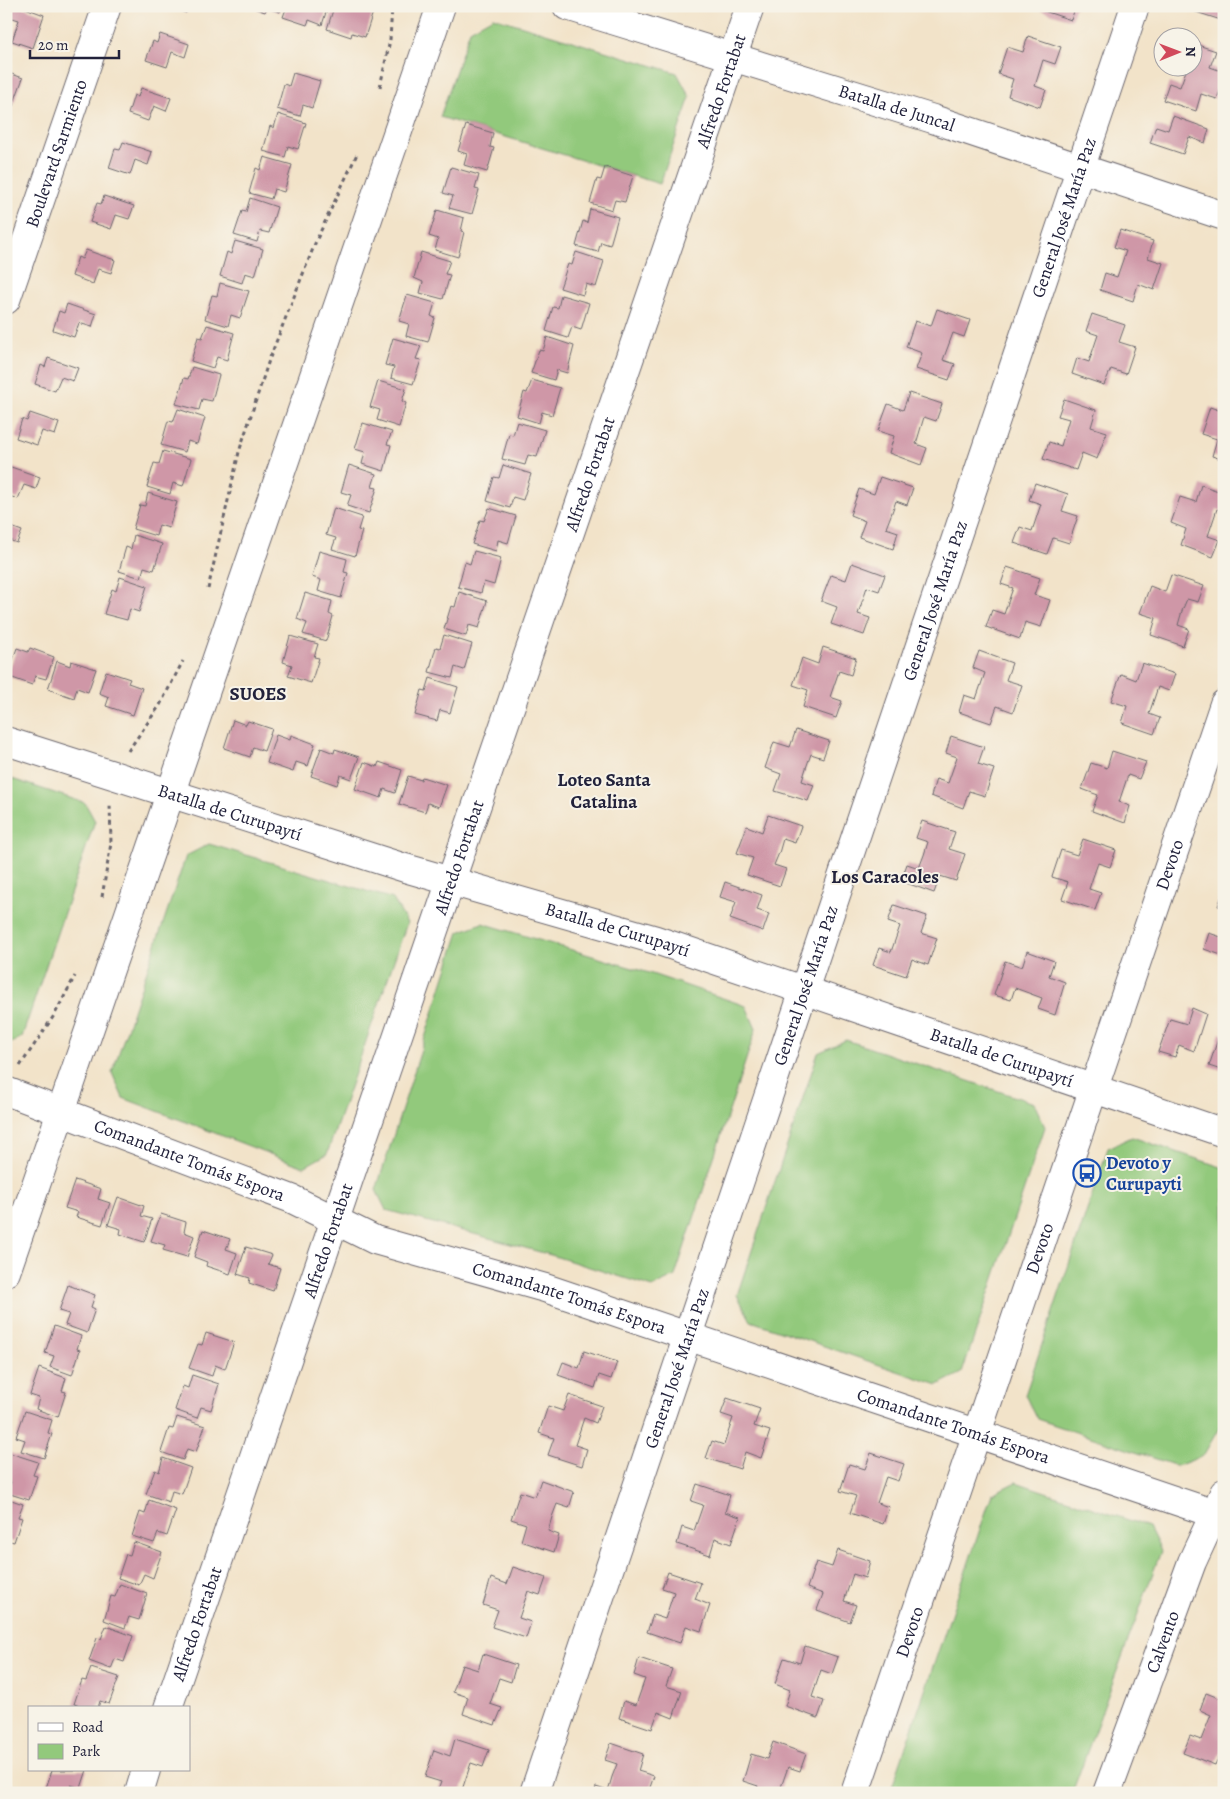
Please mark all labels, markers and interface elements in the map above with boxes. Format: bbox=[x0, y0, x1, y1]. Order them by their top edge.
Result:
scale bar bbox=[30, 28, 119, 60]
north arrow bbox=[1152, 28, 1202, 78]
street label: Alfredo Fortabat bbox=[690, 30, 752, 152]
text: 20 m bbox=[38, 35, 69, 55]
text: N bbox=[1181, 47, 1200, 57]
street label: Boulevard Sarmiento bbox=[20, 76, 93, 231]
street label: Batalla de Juncal bbox=[835, 78, 959, 138]
street label: General José María Paz bbox=[1026, 135, 1102, 301]
street label: Alfredo Fortabat bbox=[559, 414, 621, 536]
street label: General José María Paz bbox=[897, 517, 973, 684]
district label: SUOES bbox=[229, 681, 287, 707]
district label: Loteo Santa Catalina bbox=[557, 767, 652, 815]
street label: Batalla de Curupaytí bbox=[155, 778, 305, 846]
street label: Alfredo Fortabat bbox=[428, 797, 490, 919]
street label: Devoto bbox=[1150, 836, 1189, 893]
district label: Los Caracoles bbox=[831, 864, 939, 890]
street label: Batalla de Curupaytí bbox=[542, 897, 693, 963]
street label: General José María Paz bbox=[768, 902, 844, 1069]
street label: Batalla de Curupaytí bbox=[927, 1022, 1077, 1093]
street label: Comandante Tomás Espora bbox=[91, 1113, 289, 1207]
place label: Devoto y Curupayti bbox=[1106, 1151, 1182, 1196]
bus stop icon: Devoto y Curupayti bbox=[1072, 1158, 1102, 1188]
street label: Alfredo Fortabat bbox=[297, 1180, 359, 1302]
street label: Devoto bbox=[1020, 1220, 1059, 1277]
street label: Comandante Tomás Espora bbox=[470, 1256, 670, 1340]
street label: General José María Paz bbox=[639, 1285, 715, 1452]
street label: Comandante Tomás Espora bbox=[854, 1382, 1054, 1470]
street label: Alfredo Fortabat bbox=[166, 1563, 228, 1685]
street label: Devoto bbox=[890, 1603, 929, 1661]
street label: Calvento bbox=[1140, 1607, 1185, 1676]
legend bbox=[28, 1706, 190, 1772]
text: Road bbox=[72, 1717, 104, 1737]
text: Park bbox=[72, 1741, 101, 1761]

